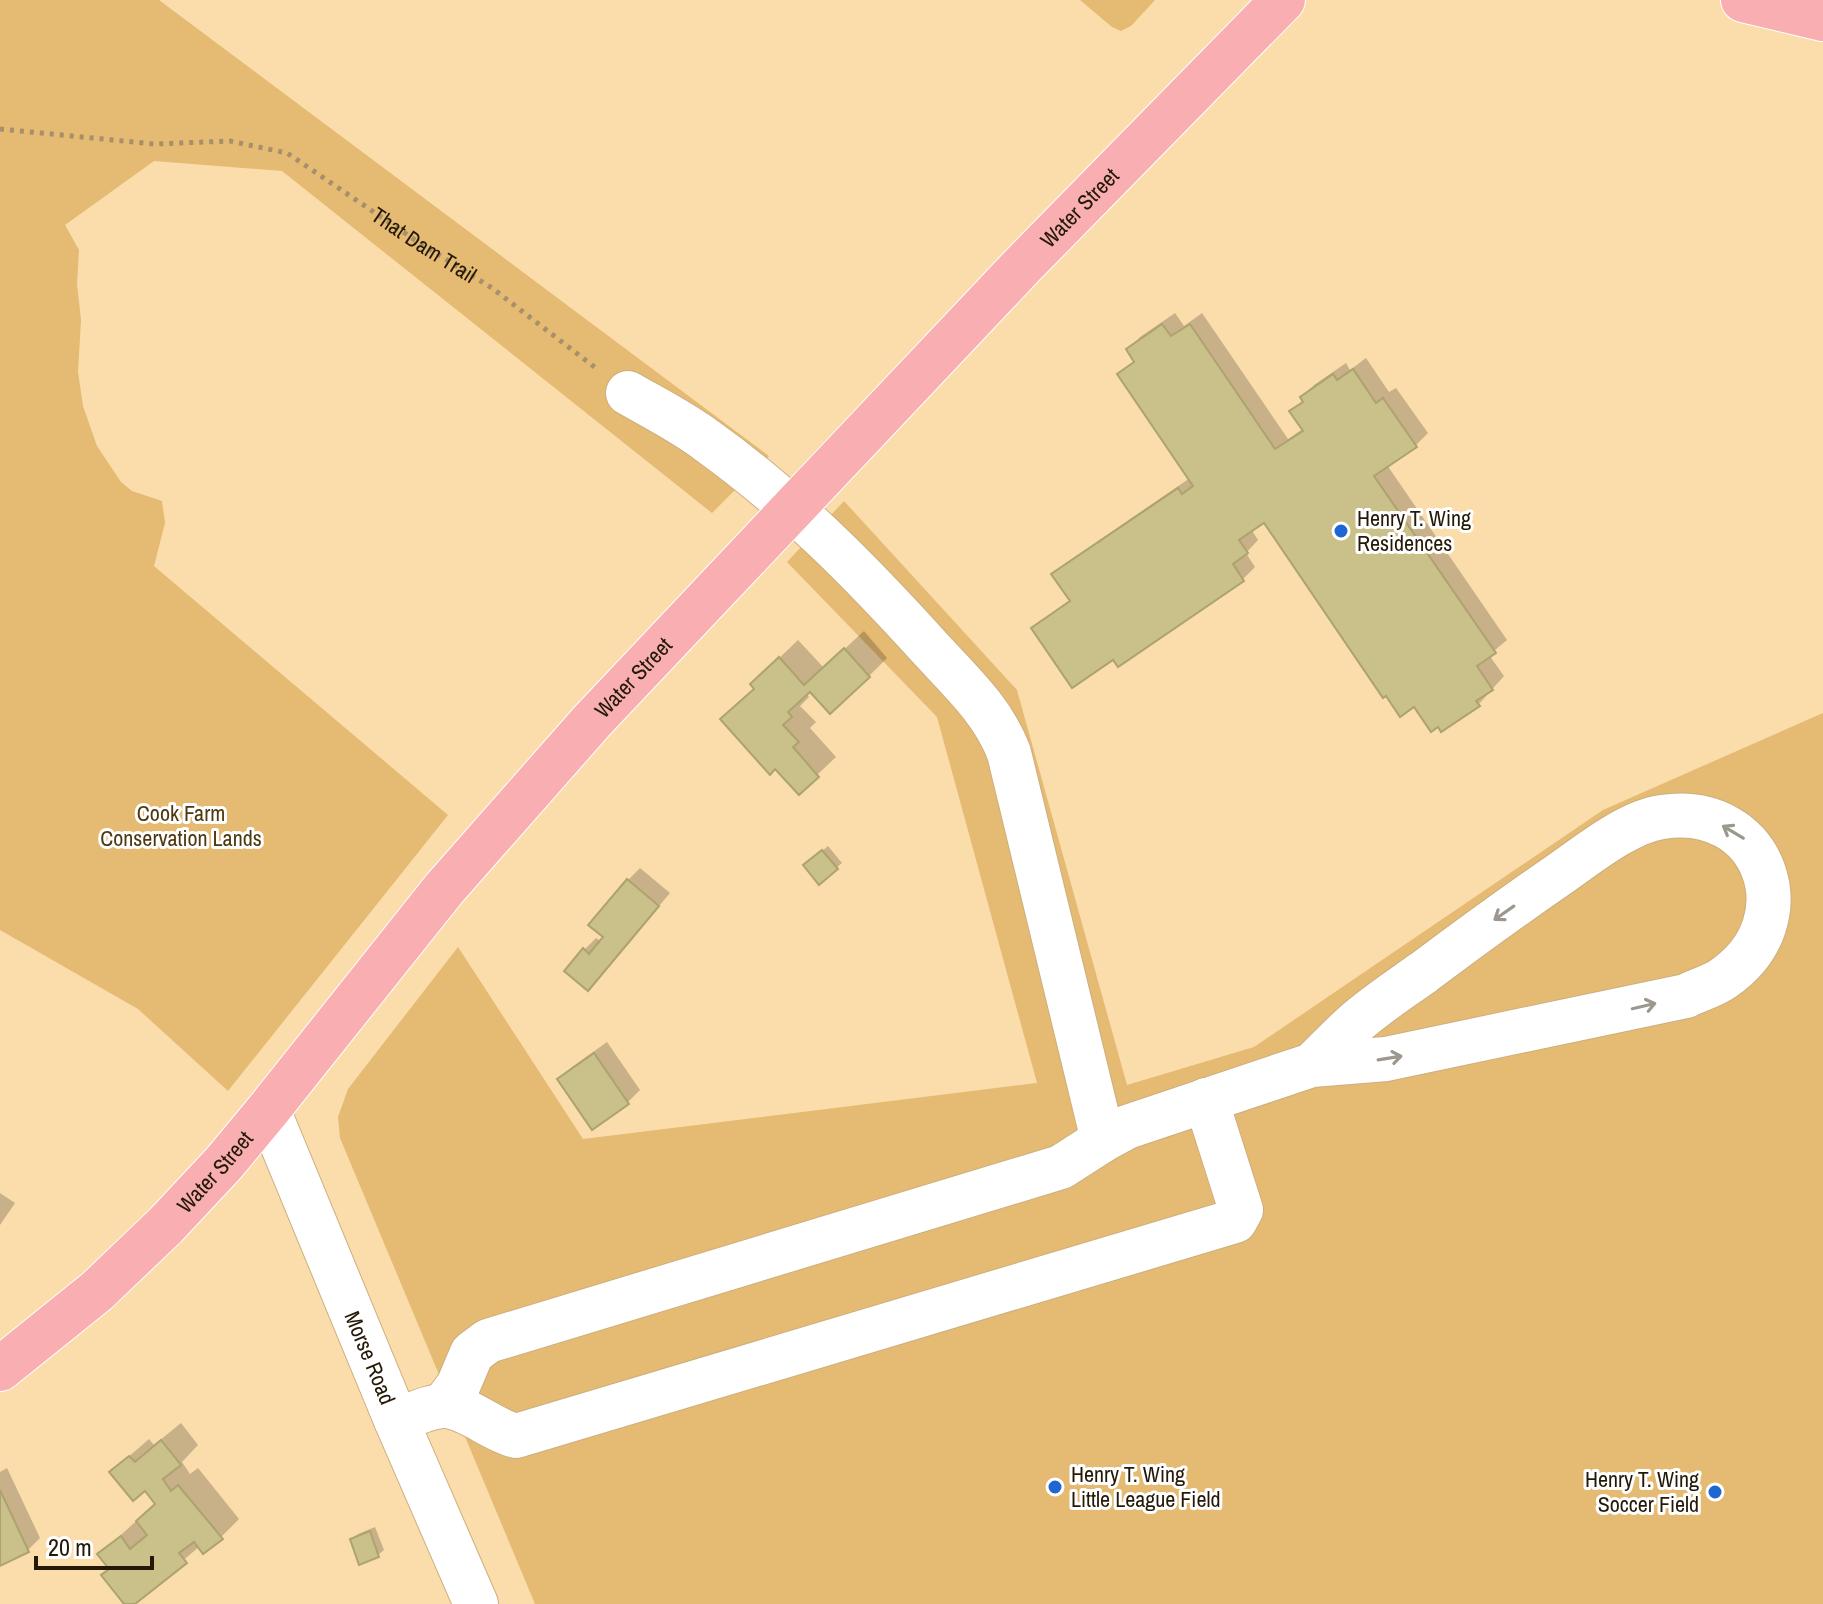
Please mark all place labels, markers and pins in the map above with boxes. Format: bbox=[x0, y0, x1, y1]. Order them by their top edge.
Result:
place label: Henry T. Wing Residences bbox=[1357, 503, 1471, 558]
marker: Henry T. Wing Residences bbox=[1332, 522, 1350, 540]
place label: Henry T. Wing Little League Field bbox=[1071, 1459, 1220, 1514]
place label: Henry T. Wing Soccer Field bbox=[1585, 1464, 1699, 1519]
marker: Henry T. Wing Little League Field bbox=[1046, 1478, 1064, 1496]
marker: Henry T. Wing Soccer Field bbox=[1706, 1483, 1724, 1501]

